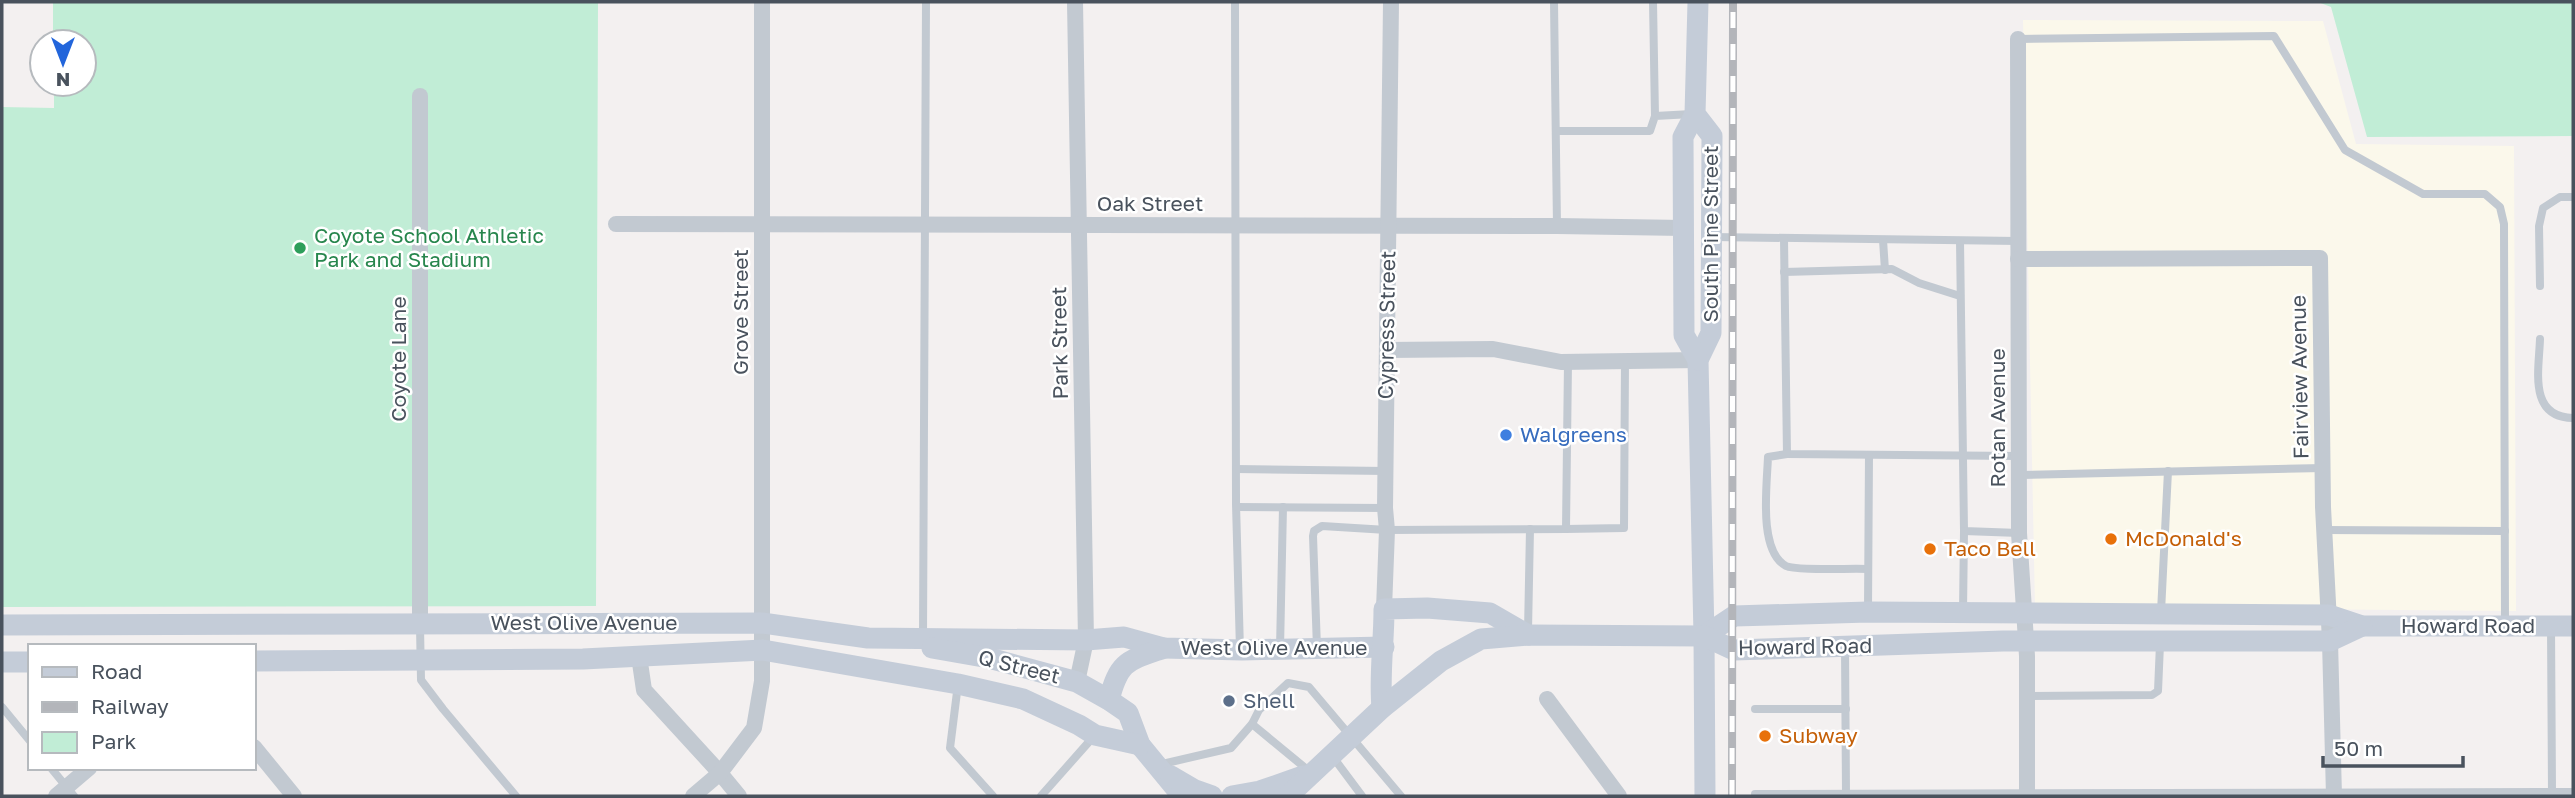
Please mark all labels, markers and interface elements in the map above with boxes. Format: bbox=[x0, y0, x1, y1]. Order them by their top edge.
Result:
north arrow bbox=[28, 28, 98, 98]
text: N bbox=[56, 69, 70, 92]
street label: South Pine Street bbox=[1697, 145, 1723, 323]
street label: Oak Street bbox=[1097, 190, 1203, 216]
place label: Coyote School Athletic Park and Stadium bbox=[314, 222, 544, 272]
marker: Coyote School Athletic Park and Stadium bbox=[292, 240, 308, 256]
street label: Grove Street bbox=[727, 249, 753, 375]
street label: Cypress Street bbox=[1372, 250, 1400, 400]
street label: Park Street bbox=[1045, 286, 1073, 400]
street label: Fairview Avenue bbox=[2285, 295, 2313, 459]
street label: Coyote Lane bbox=[385, 296, 411, 422]
street label: Rotan Avenue bbox=[1984, 348, 2010, 488]
place label: Walgreens bbox=[1520, 421, 1627, 447]
marker: Walgreens bbox=[1498, 427, 1514, 443]
place label: McDonald's bbox=[2125, 525, 2242, 551]
marker: McDonald's bbox=[2103, 531, 2119, 547]
place label: Taco Bell bbox=[1944, 535, 2036, 561]
marker: Taco Bell bbox=[1922, 541, 1938, 557]
street label: West Olive Avenue bbox=[490, 609, 678, 635]
street label: Howard Road bbox=[2401, 612, 2535, 638]
street label: Howard Road bbox=[1738, 632, 1872, 660]
street label: West Olive Avenue bbox=[1180, 634, 1368, 660]
street label: Q Street bbox=[976, 643, 1063, 689]
legend bbox=[28, 644, 256, 770]
text: Road bbox=[91, 658, 142, 684]
place label: Shell bbox=[1243, 687, 1295, 713]
text: Railway bbox=[91, 693, 169, 719]
marker: Shell bbox=[1221, 693, 1237, 709]
place label: Subway bbox=[1779, 722, 1858, 748]
scale bar bbox=[2323, 724, 2463, 768]
text: Park bbox=[91, 728, 137, 754]
marker: Subway bbox=[1757, 728, 1773, 744]
text: 50 m bbox=[2334, 735, 2383, 761]

